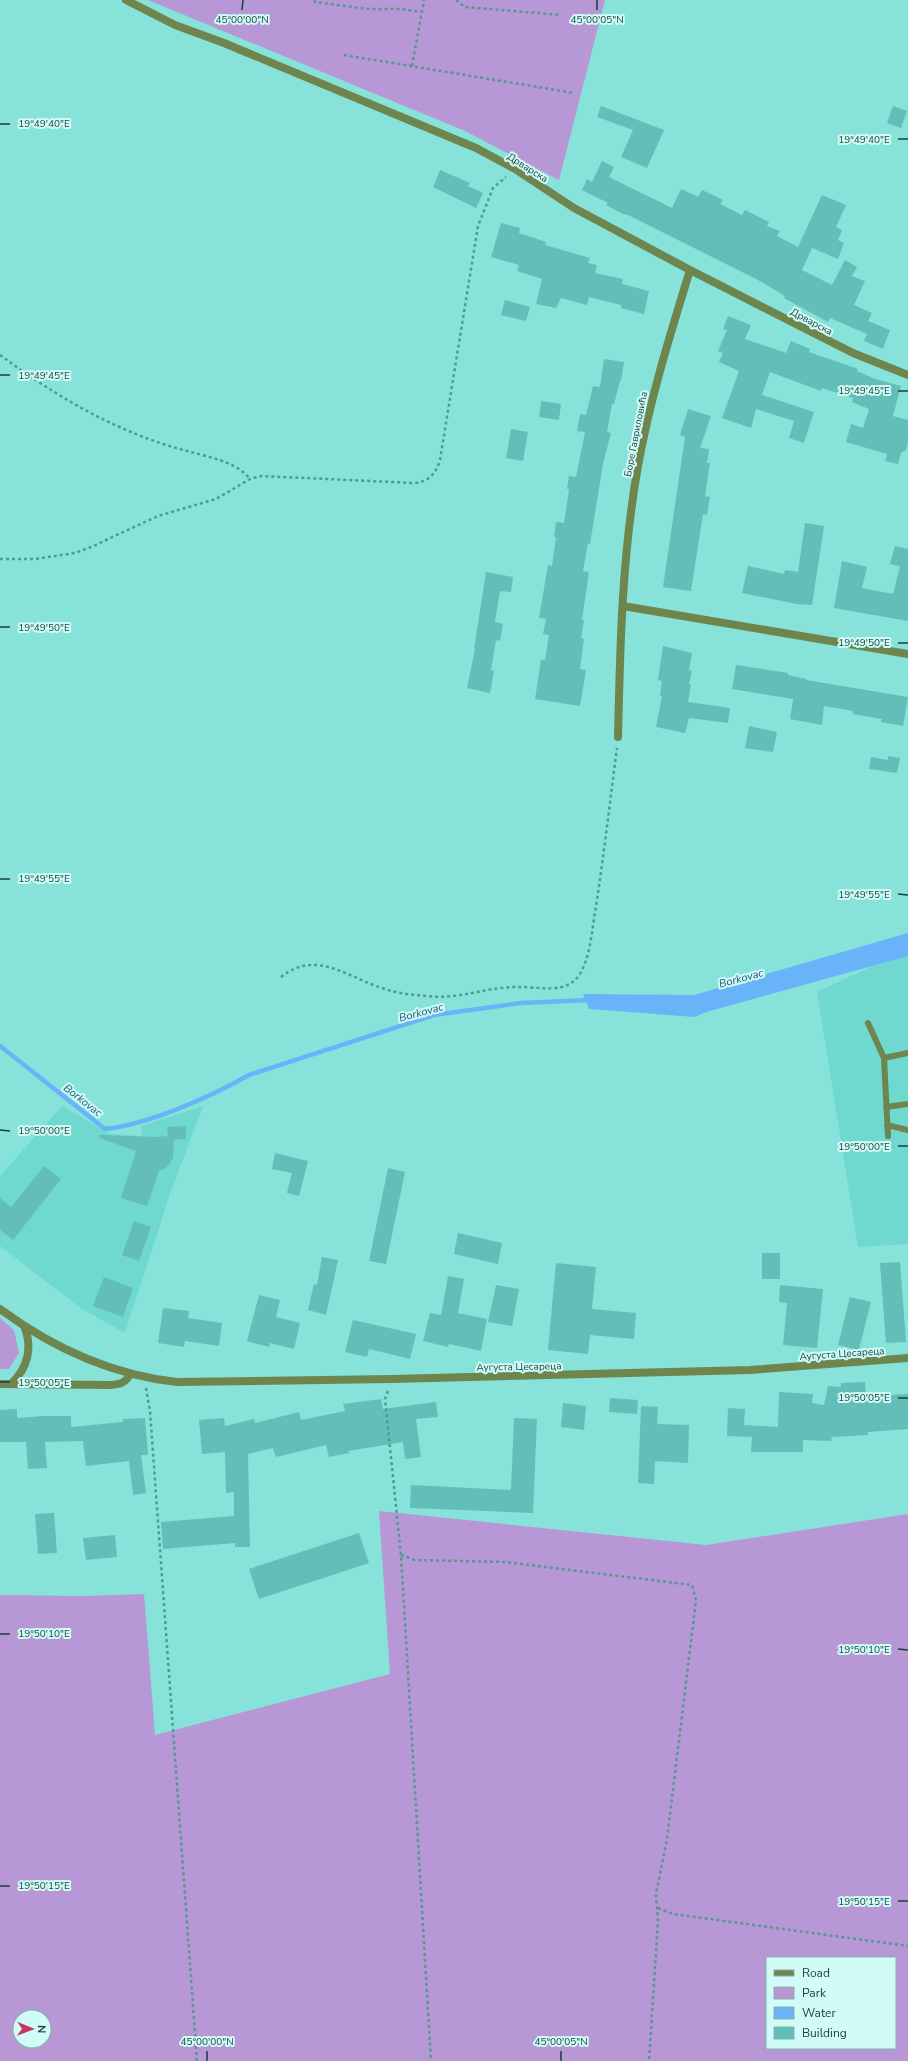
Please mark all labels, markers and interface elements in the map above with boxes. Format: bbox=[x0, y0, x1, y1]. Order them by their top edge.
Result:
text: 45°00'00"N bbox=[215, 13, 269, 27]
text: 45°00'05"N bbox=[570, 13, 624, 27]
text: 19°49'40"E bbox=[18, 117, 70, 131]
text: 19°49'40"E bbox=[838, 133, 890, 147]
street label: Дрварска bbox=[504, 150, 551, 186]
street label: Дрварска bbox=[788, 305, 835, 339]
text: 19°49'45"E bbox=[18, 369, 70, 383]
text: 19°49'45"E bbox=[838, 384, 890, 398]
street label: Боре Гавриловића bbox=[621, 390, 651, 478]
text: 19°49'50"E bbox=[18, 621, 70, 635]
text: 19°49'50"E bbox=[838, 636, 890, 650]
text: 19°49'55"E bbox=[18, 872, 70, 886]
text: 19°49'55"E bbox=[838, 888, 890, 902]
water label: Borkovac bbox=[717, 965, 766, 992]
water label: Borkovac bbox=[397, 999, 446, 1026]
water label: Borkovac bbox=[60, 1081, 106, 1121]
text: 19°50'00"E bbox=[18, 1124, 70, 1138]
text: 19°50'00"E bbox=[838, 1140, 890, 1154]
street label: Аугуста Цесареца bbox=[799, 1344, 885, 1364]
street label: Аугуста Цесареца bbox=[476, 1359, 562, 1375]
text: 19°50'05"E bbox=[18, 1376, 70, 1390]
text: 19°50'05"E bbox=[838, 1391, 890, 1405]
text: 19°50'10"E bbox=[18, 1627, 70, 1641]
text: 19°50'10"E bbox=[838, 1643, 890, 1657]
text: 19°50'15"E bbox=[18, 1879, 70, 1893]
text: 19°50'15"E bbox=[838, 1895, 890, 1909]
legend bbox=[766, 1957, 896, 2049]
text: Road bbox=[802, 1965, 830, 1981]
text: Park bbox=[802, 1985, 827, 2001]
text: Water bbox=[802, 2005, 836, 2021]
north arrow bbox=[12, 2009, 52, 2049]
text: N bbox=[34, 2025, 49, 2033]
text: Building bbox=[802, 2025, 847, 2041]
text: 45°00'00"N bbox=[180, 2035, 234, 2049]
text: 45°00'05"N bbox=[534, 2035, 588, 2049]

